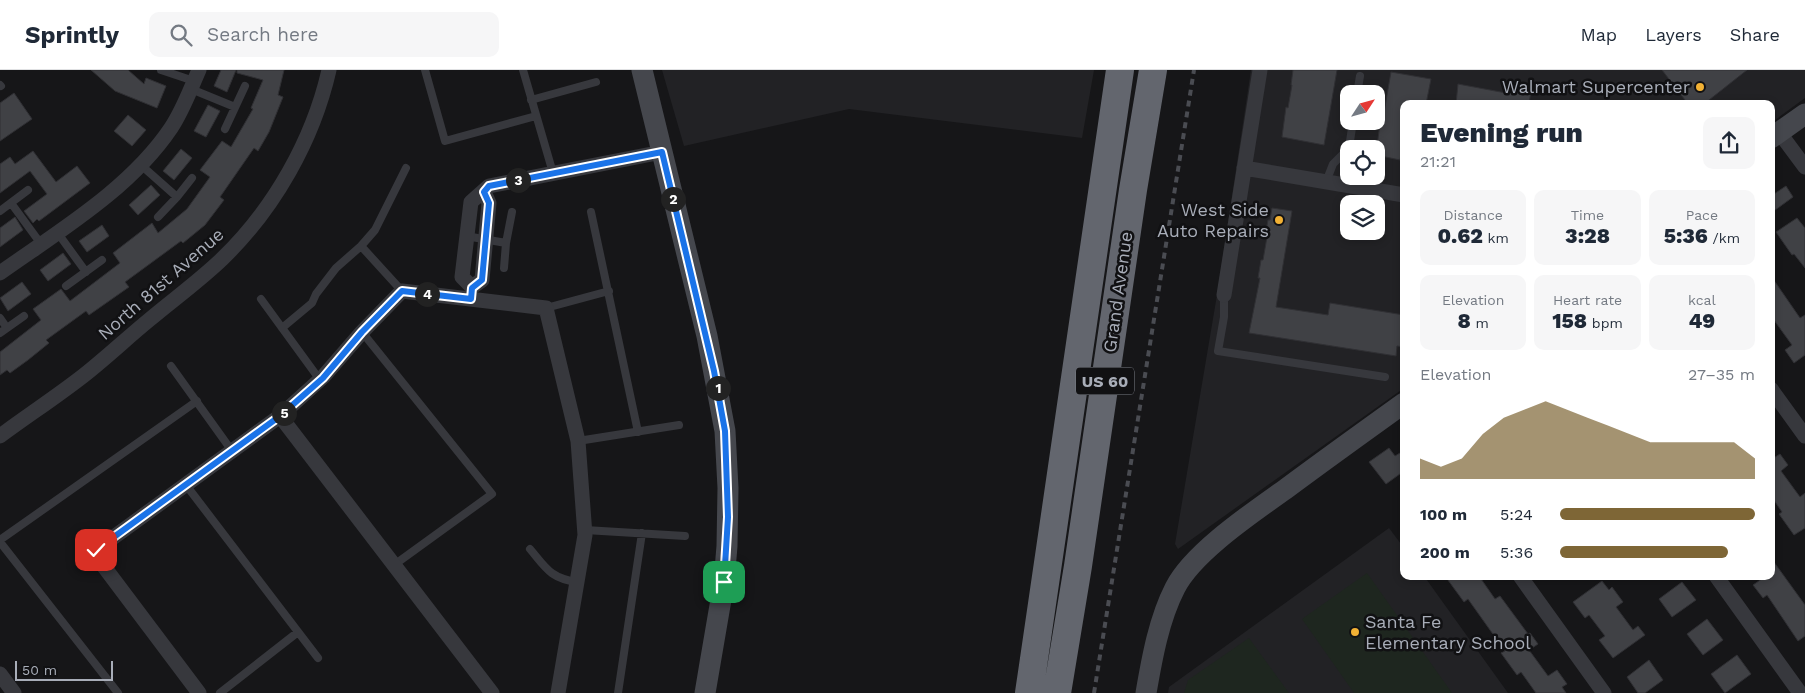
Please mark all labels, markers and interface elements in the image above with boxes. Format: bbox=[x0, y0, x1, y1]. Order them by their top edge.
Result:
search box bbox=[149, 12, 499, 57]
text: Sprintly bbox=[25, 21, 119, 49]
icon: search bbox=[167, 21, 195, 49]
text: Search here bbox=[207, 23, 318, 46]
text: Map bbox=[1580, 24, 1617, 45]
text: Layers bbox=[1645, 24, 1702, 45]
text: Share bbox=[1730, 24, 1780, 45]
place label: Walmart Supercenter bbox=[1502, 76, 1690, 97]
marker: Walmart Supercenter bbox=[1694, 81, 1706, 93]
north arrow bbox=[1340, 85, 1385, 130]
map controls bbox=[1340, 85, 1385, 240]
text: Evening run bbox=[1420, 116, 1583, 149]
button: share bbox=[1703, 117, 1755, 169]
button: locate bbox=[1340, 140, 1385, 185]
text: 21:21 bbox=[1420, 152, 1456, 171]
pin: 3 bbox=[506, 168, 530, 192]
text: 3 bbox=[514, 172, 523, 188]
pin: 2 bbox=[660, 186, 686, 212]
text: 2 bbox=[669, 191, 678, 207]
button: layers bbox=[1340, 195, 1385, 240]
place label: West Side Auto Repairs bbox=[1157, 199, 1269, 241]
text: Distance bbox=[1443, 207, 1503, 223]
text: Time bbox=[1571, 207, 1604, 223]
text: Pace bbox=[1686, 207, 1718, 223]
marker: West Side Auto Repairs bbox=[1273, 214, 1285, 226]
street label: North 81st Avenue bbox=[94, 223, 228, 344]
text: 0.62 bbox=[1437, 223, 1483, 248]
text: 3:28 bbox=[1565, 223, 1610, 248]
text: 5:36 bbox=[1664, 223, 1708, 248]
street label: Grand Avenue bbox=[1099, 230, 1136, 354]
text: km bbox=[1483, 230, 1509, 246]
text: /km bbox=[1708, 230, 1740, 246]
pin: 4 bbox=[414, 282, 440, 306]
text: 4 bbox=[423, 286, 432, 302]
text: Elevation bbox=[1442, 292, 1504, 308]
text: Heart rate bbox=[1553, 292, 1622, 308]
text: kcal bbox=[1688, 292, 1716, 308]
text: 8 bbox=[1457, 308, 1471, 333]
text: 158 bbox=[1552, 308, 1587, 333]
text: 49 bbox=[1688, 308, 1715, 333]
text: m bbox=[1471, 315, 1489, 331]
text: bpm bbox=[1587, 315, 1623, 331]
text: Elevation bbox=[1420, 365, 1491, 384]
text: 27–35 m bbox=[1688, 365, 1755, 384]
road number: US 60 bbox=[1076, 368, 1134, 394]
pin: 1 bbox=[706, 376, 730, 400]
text: 1 bbox=[715, 380, 722, 396]
pin: 5 bbox=[272, 400, 296, 426]
text: 5 bbox=[280, 405, 289, 421]
text: 100 m bbox=[1420, 505, 1467, 524]
text: 5:24 bbox=[1500, 505, 1533, 524]
pin bbox=[75, 529, 117, 571]
icon: check bbox=[82, 536, 110, 564]
text: 200 m bbox=[1420, 543, 1470, 562]
text: 5:36 bbox=[1500, 543, 1533, 562]
pin bbox=[703, 561, 745, 603]
icon: arrive bbox=[710, 568, 738, 596]
place label: Santa Fe Elementary School bbox=[1365, 611, 1531, 653]
marker: Santa Fe Elementary School bbox=[1349, 626, 1361, 638]
scale bar bbox=[15, 658, 112, 681]
text: 50 m bbox=[22, 662, 57, 678]

